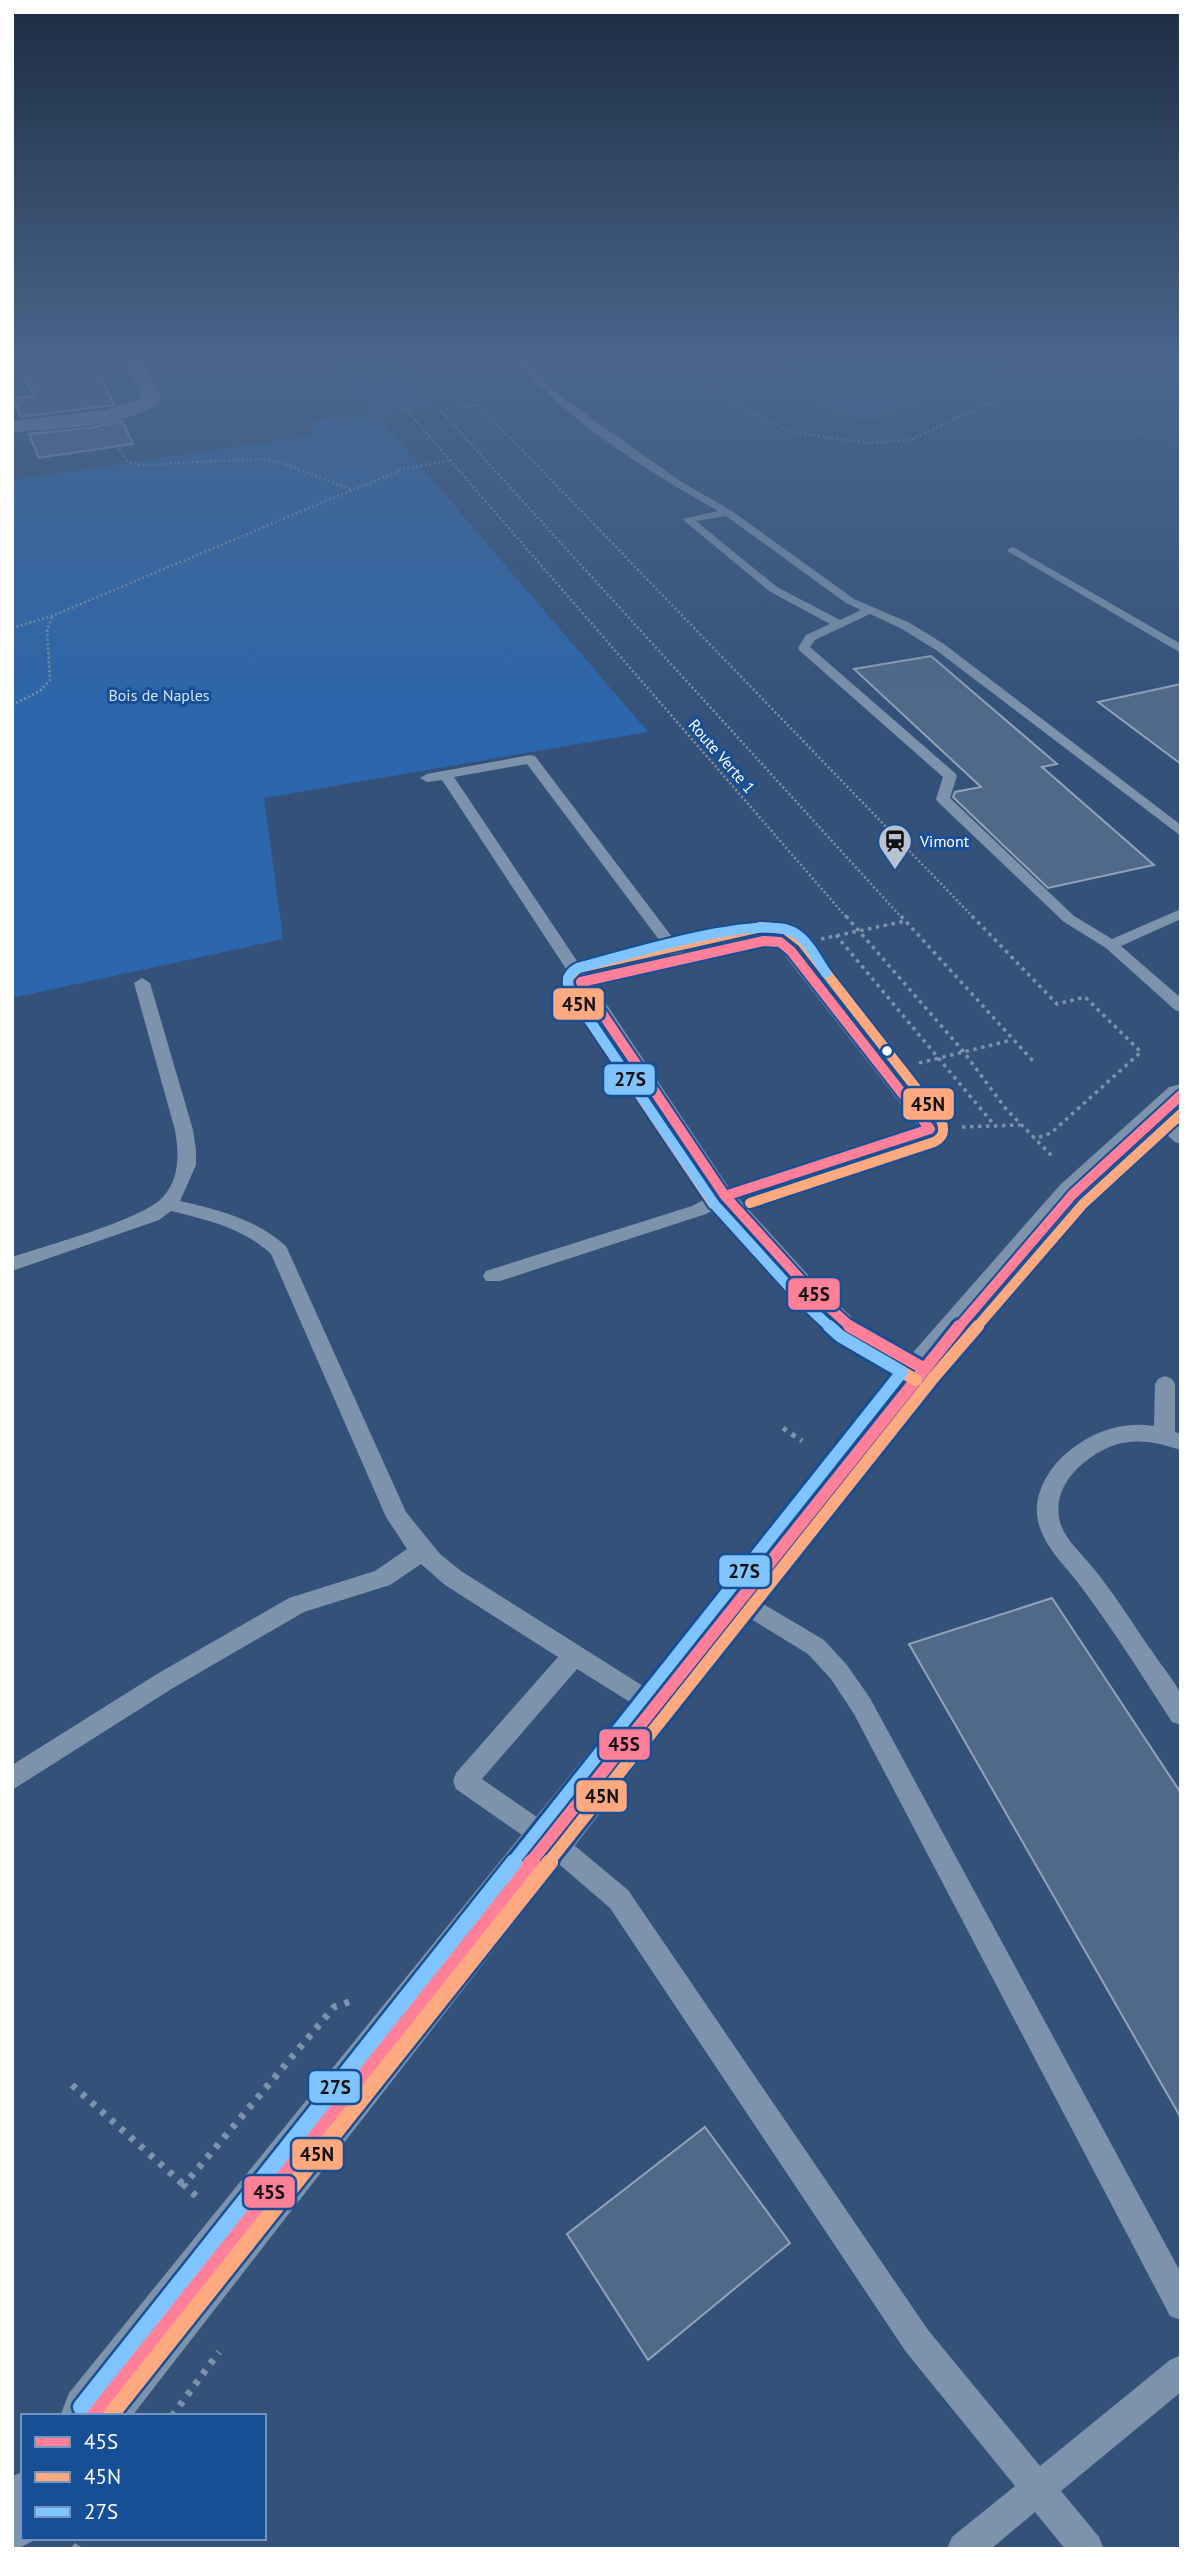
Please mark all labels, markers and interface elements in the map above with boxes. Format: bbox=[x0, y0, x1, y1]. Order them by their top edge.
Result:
park label: Bois de Naples bbox=[108, 685, 210, 705]
street label: Route Verte 1 bbox=[684, 715, 760, 797]
station icon: Vimont bbox=[876, 822, 914, 871]
place label: Vimont bbox=[919, 831, 970, 851]
line badge: 45N bbox=[552, 987, 605, 1021]
text: 45N bbox=[562, 992, 596, 1016]
unlabelled marker bbox=[880, 1044, 894, 1058]
line badge: 27S bbox=[603, 1063, 656, 1096]
text: 27S bbox=[614, 1067, 646, 1091]
line badge: 45N bbox=[902, 1087, 955, 1121]
text: 45N bbox=[911, 1092, 945, 1116]
line badge: 45S bbox=[787, 1277, 841, 1311]
text: 45S bbox=[798, 1282, 830, 1306]
line badge: 27S bbox=[718, 1554, 771, 1588]
text: 27S bbox=[728, 1559, 760, 1583]
line badge: 45S bbox=[598, 1728, 651, 1761]
text: 45S bbox=[608, 1732, 640, 1756]
line badge: 45N bbox=[575, 1779, 628, 1813]
text: 45N bbox=[585, 1784, 619, 1808]
line badge: 27S bbox=[308, 2070, 361, 2104]
text: 27S bbox=[319, 2075, 351, 2099]
line badge: 45N bbox=[291, 2138, 344, 2171]
text: 45N bbox=[300, 2142, 334, 2166]
line badge: 45S bbox=[243, 2175, 296, 2209]
text: 45S bbox=[253, 2180, 285, 2204]
legend bbox=[21, 2414, 266, 2540]
text: 45S bbox=[84, 2428, 118, 2455]
text: 45N bbox=[84, 2463, 121, 2490]
text: 27S bbox=[84, 2498, 118, 2525]

